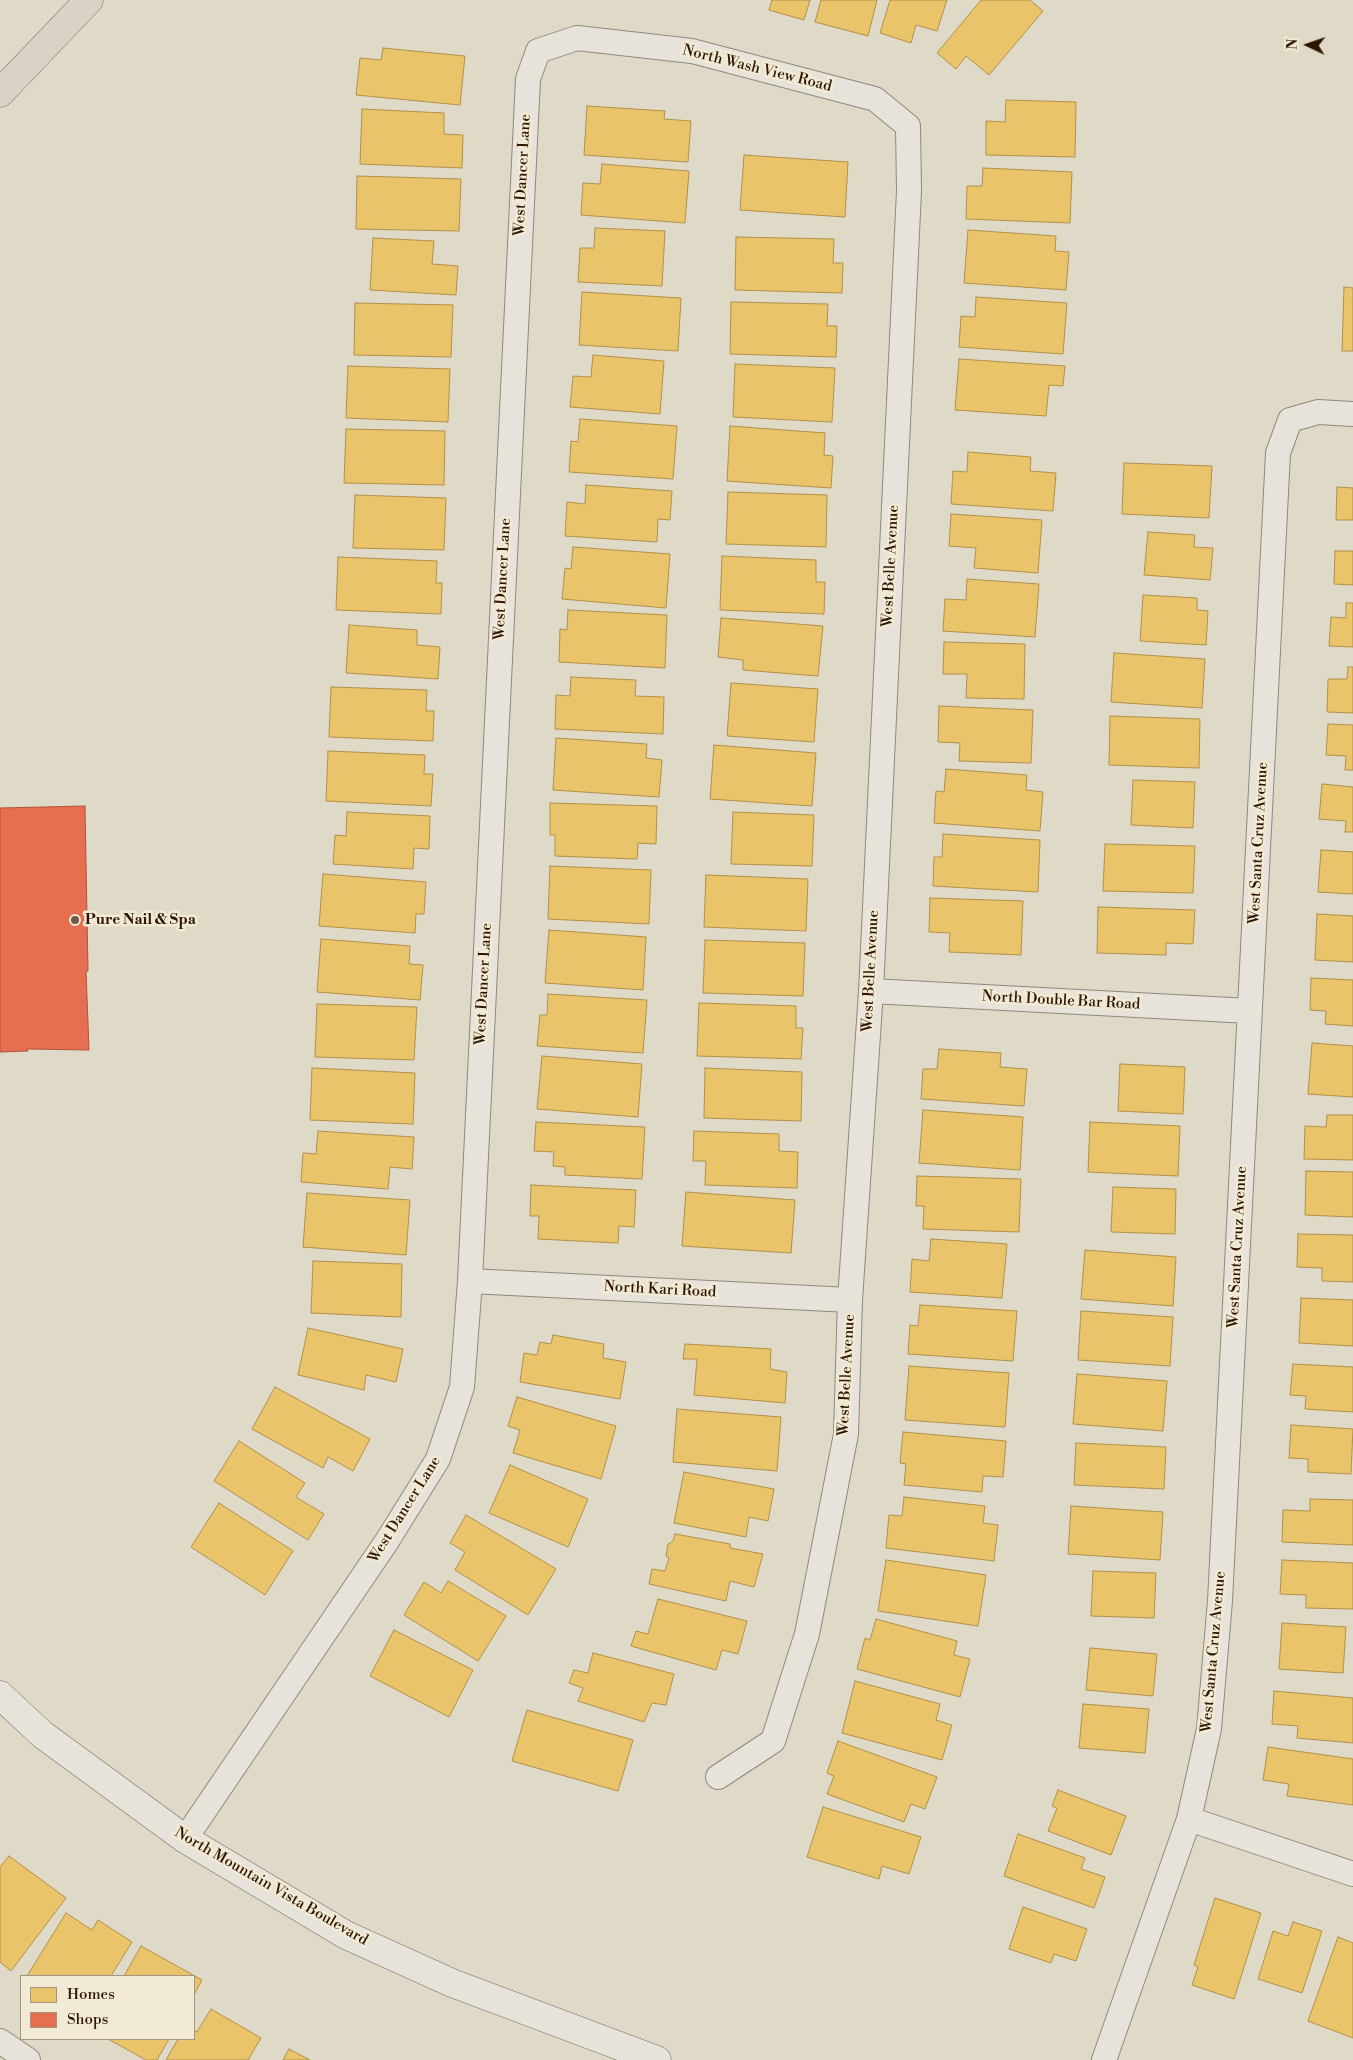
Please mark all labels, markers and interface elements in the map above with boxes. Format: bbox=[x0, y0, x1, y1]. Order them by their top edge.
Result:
north arrow bbox=[1283, 20, 1333, 70]
text: N bbox=[1284, 38, 1302, 50]
street label: North Wash View Road bbox=[680, 42, 834, 96]
street label: West Dancer Lane bbox=[511, 113, 535, 237]
street label: West Belle Avenue bbox=[879, 504, 903, 628]
street label: West Dancer Lane bbox=[491, 517, 515, 641]
street label: West Santa Cruz Avenue bbox=[1246, 762, 1272, 924]
street label: West Belle Avenue bbox=[859, 909, 883, 1033]
place label: Pure Nail & Spa bbox=[85, 911, 196, 929]
marker: Pure Nail & Spa bbox=[69, 914, 81, 926]
street label: West Dancer Lane bbox=[472, 922, 496, 1046]
street label: North Double Bar Road bbox=[981, 988, 1141, 1014]
street label: West Santa Cruz Avenue bbox=[1225, 1166, 1251, 1328]
street label: North Kari Road bbox=[603, 1278, 717, 1302]
street label: West Belle Avenue bbox=[835, 1313, 859, 1437]
street label: West Dancer Lane bbox=[365, 1453, 445, 1567]
street label: West Santa Cruz Avenue bbox=[1198, 1570, 1230, 1734]
street label: North Mountain Vista Boulevard bbox=[171, 1824, 371, 1950]
legend bbox=[20, 1975, 195, 2040]
text: Homes bbox=[67, 1985, 115, 2004]
text: Shops bbox=[67, 2010, 108, 2029]

